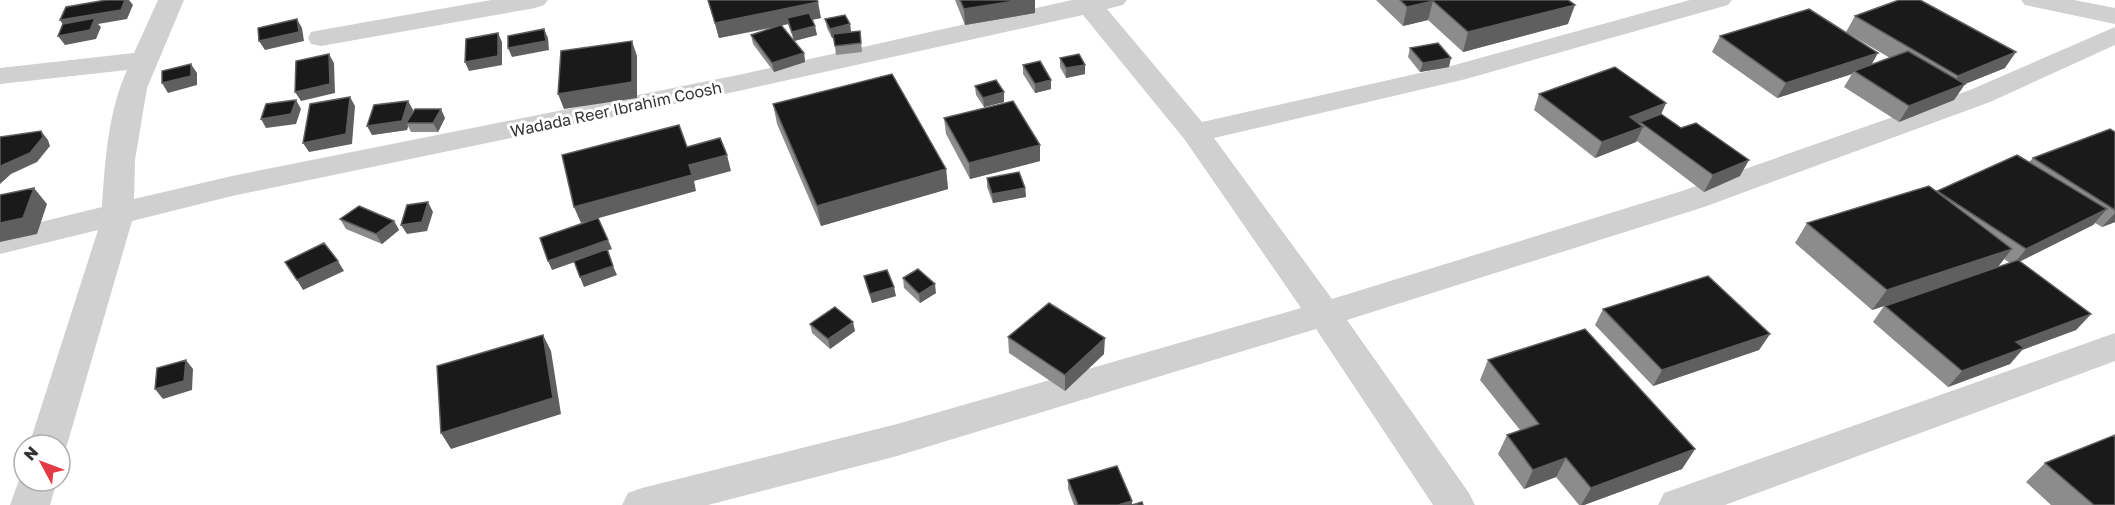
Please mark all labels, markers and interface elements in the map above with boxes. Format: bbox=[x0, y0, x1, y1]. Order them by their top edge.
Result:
street label: Wadada Reer Ibrahim Coosh bbox=[508, 77, 724, 141]
north arrow bbox=[12, 433, 72, 493]
text: N bbox=[19, 442, 42, 464]

